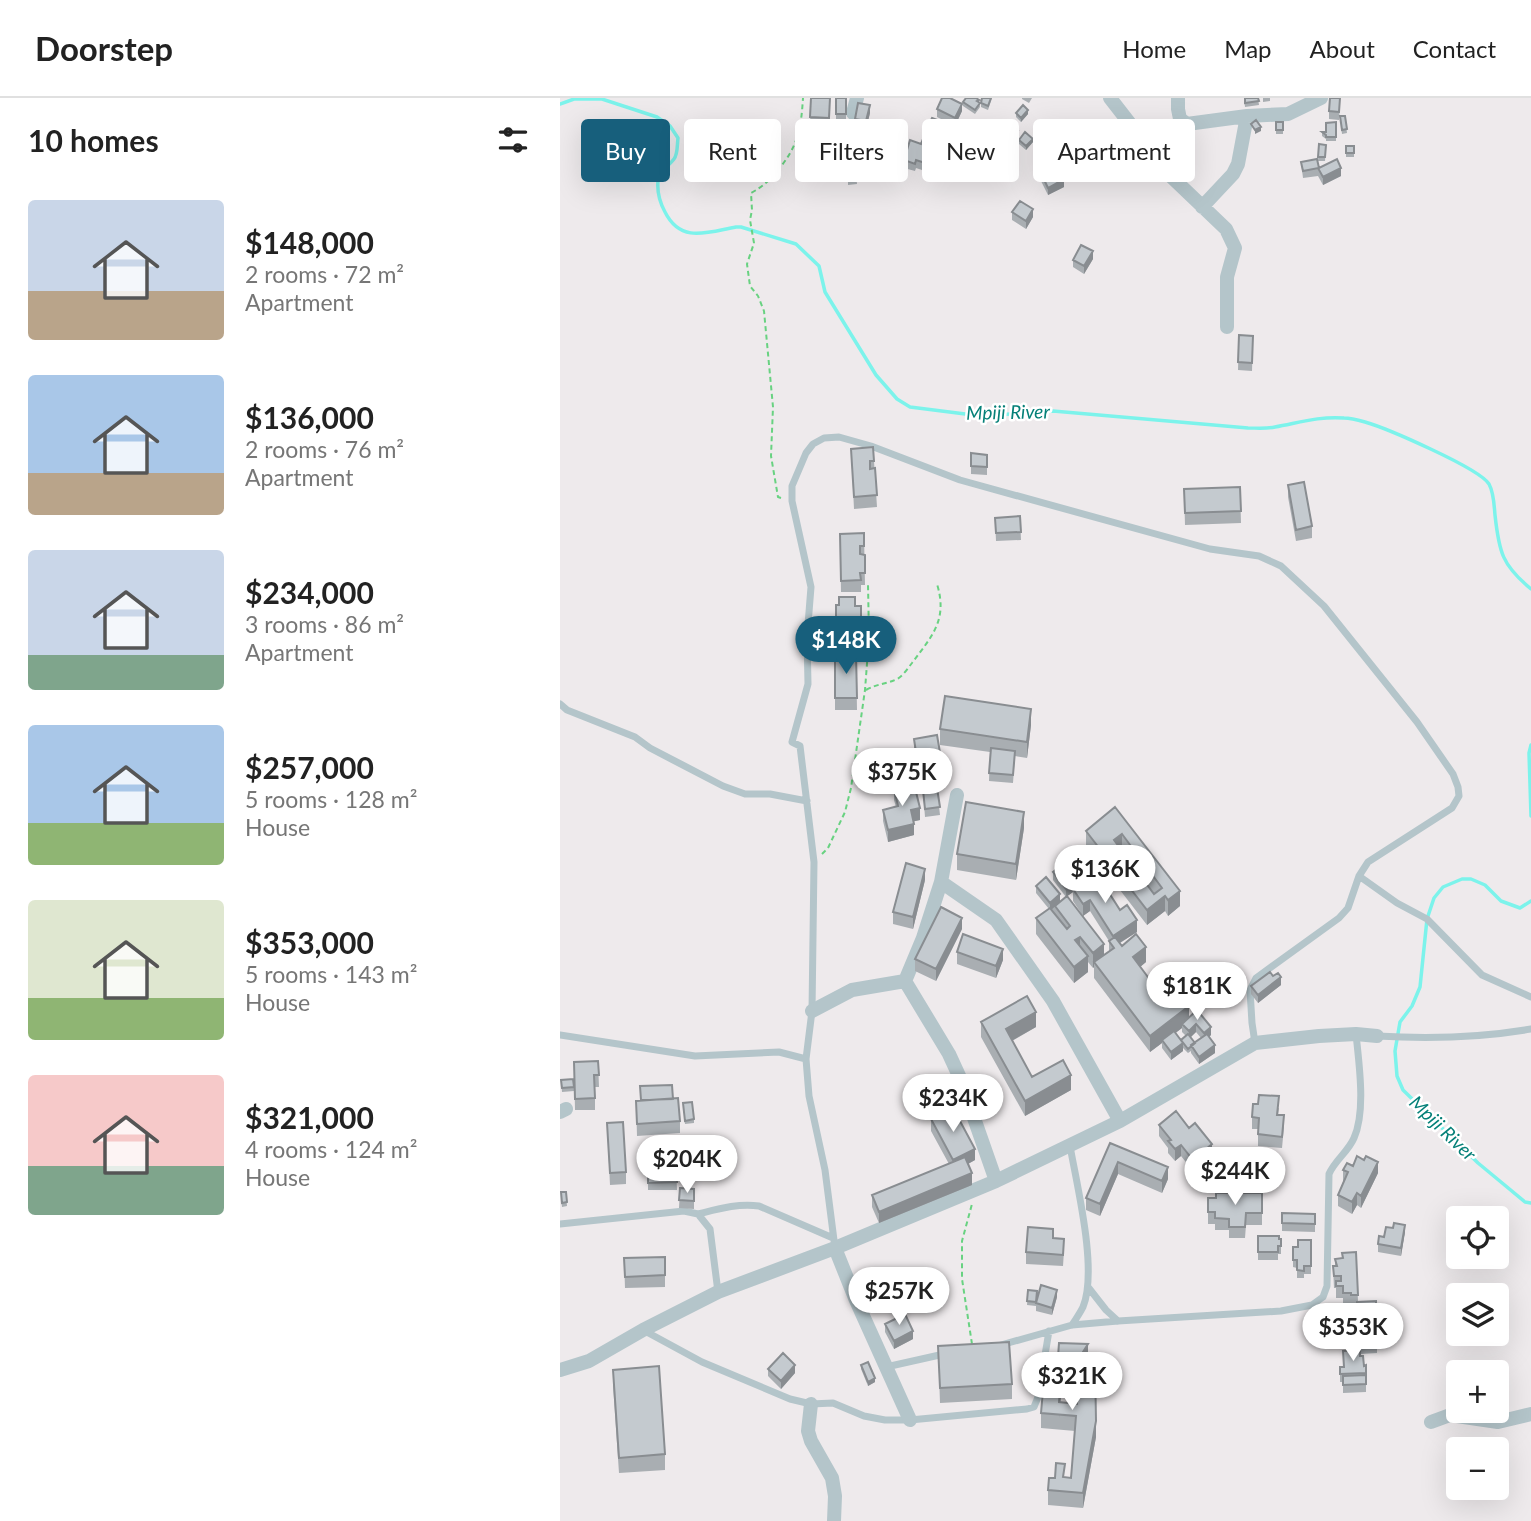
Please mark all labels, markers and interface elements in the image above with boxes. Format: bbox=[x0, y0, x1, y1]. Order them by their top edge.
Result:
text: Doorstep bbox=[35, 28, 173, 68]
text: Home bbox=[1122, 34, 1186, 63]
text: Map bbox=[1224, 34, 1272, 63]
text: About bbox=[1310, 34, 1375, 63]
text: Contact bbox=[1413, 34, 1496, 63]
chip: Buy bbox=[581, 119, 670, 182]
chip: Rent bbox=[684, 119, 781, 182]
chip: Filters bbox=[795, 119, 908, 182]
chip: New bbox=[922, 119, 1019, 182]
chip: Apartment bbox=[1033, 119, 1195, 182]
icon: filters bbox=[494, 121, 532, 159]
text: 10 homes bbox=[28, 122, 159, 158]
text: $148,000 bbox=[245, 224, 374, 260]
icon: home bbox=[84, 228, 168, 312]
text: 2 rooms · 72 m² bbox=[245, 260, 404, 288]
text: Apartment bbox=[245, 288, 353, 316]
text: $136,000 bbox=[245, 399, 374, 435]
water label: Mpiji River bbox=[966, 399, 1050, 424]
icon: home bbox=[84, 403, 168, 487]
text: 2 rooms · 76 m² bbox=[245, 435, 404, 463]
text: Apartment bbox=[245, 463, 353, 491]
text: $234,000 bbox=[245, 574, 374, 610]
icon: home bbox=[84, 578, 168, 662]
text: 3 rooms · 86 m² bbox=[245, 610, 404, 638]
pin: $148K bbox=[797, 616, 895, 676]
text: $148K bbox=[811, 625, 881, 653]
text: Apartment bbox=[245, 638, 353, 666]
pin: $375K bbox=[853, 748, 951, 808]
text: $257,000 bbox=[245, 749, 374, 785]
icon: home bbox=[84, 753, 168, 837]
text: $375K bbox=[867, 757, 937, 785]
text: 5 rooms · 128 m² bbox=[245, 785, 417, 813]
text: House bbox=[245, 813, 310, 841]
pin: $136K bbox=[1056, 846, 1154, 905]
text: $136K bbox=[1070, 854, 1140, 882]
text: $353,000 bbox=[245, 924, 374, 960]
icon: home bbox=[84, 928, 168, 1012]
text: 5 rooms · 143 m² bbox=[245, 960, 417, 988]
pin: $181K bbox=[1148, 962, 1246, 1022]
text: $181K bbox=[1162, 971, 1232, 999]
text: House bbox=[245, 988, 310, 1016]
pin: $234K bbox=[904, 1074, 1002, 1134]
text: $234K bbox=[918, 1083, 988, 1111]
water label: Mpiji River bbox=[1405, 1090, 1482, 1165]
text: $321,000 bbox=[245, 1099, 374, 1135]
icon: home bbox=[84, 1103, 168, 1187]
text: 4 rooms · 124 m² bbox=[245, 1135, 417, 1163]
pin: $204K bbox=[638, 1136, 736, 1195]
text: $204K bbox=[652, 1144, 722, 1172]
pin: $244K bbox=[1186, 1148, 1284, 1207]
text: $244K bbox=[1200, 1156, 1270, 1184]
text: House bbox=[245, 1163, 310, 1191]
map controls bbox=[1446, 1206, 1509, 1500]
button: locate bbox=[1446, 1206, 1509, 1269]
pin: $257K bbox=[850, 1268, 948, 1327]
text: $257K bbox=[864, 1276, 934, 1304]
button: layers bbox=[1446, 1283, 1509, 1346]
pin: $353K bbox=[1304, 1304, 1402, 1363]
text: $353K bbox=[1318, 1312, 1388, 1340]
pin: $321K bbox=[1023, 1352, 1121, 1412]
button: + bbox=[1446, 1360, 1509, 1423]
text: $321K bbox=[1037, 1361, 1107, 1389]
button: − bbox=[1446, 1437, 1509, 1500]

